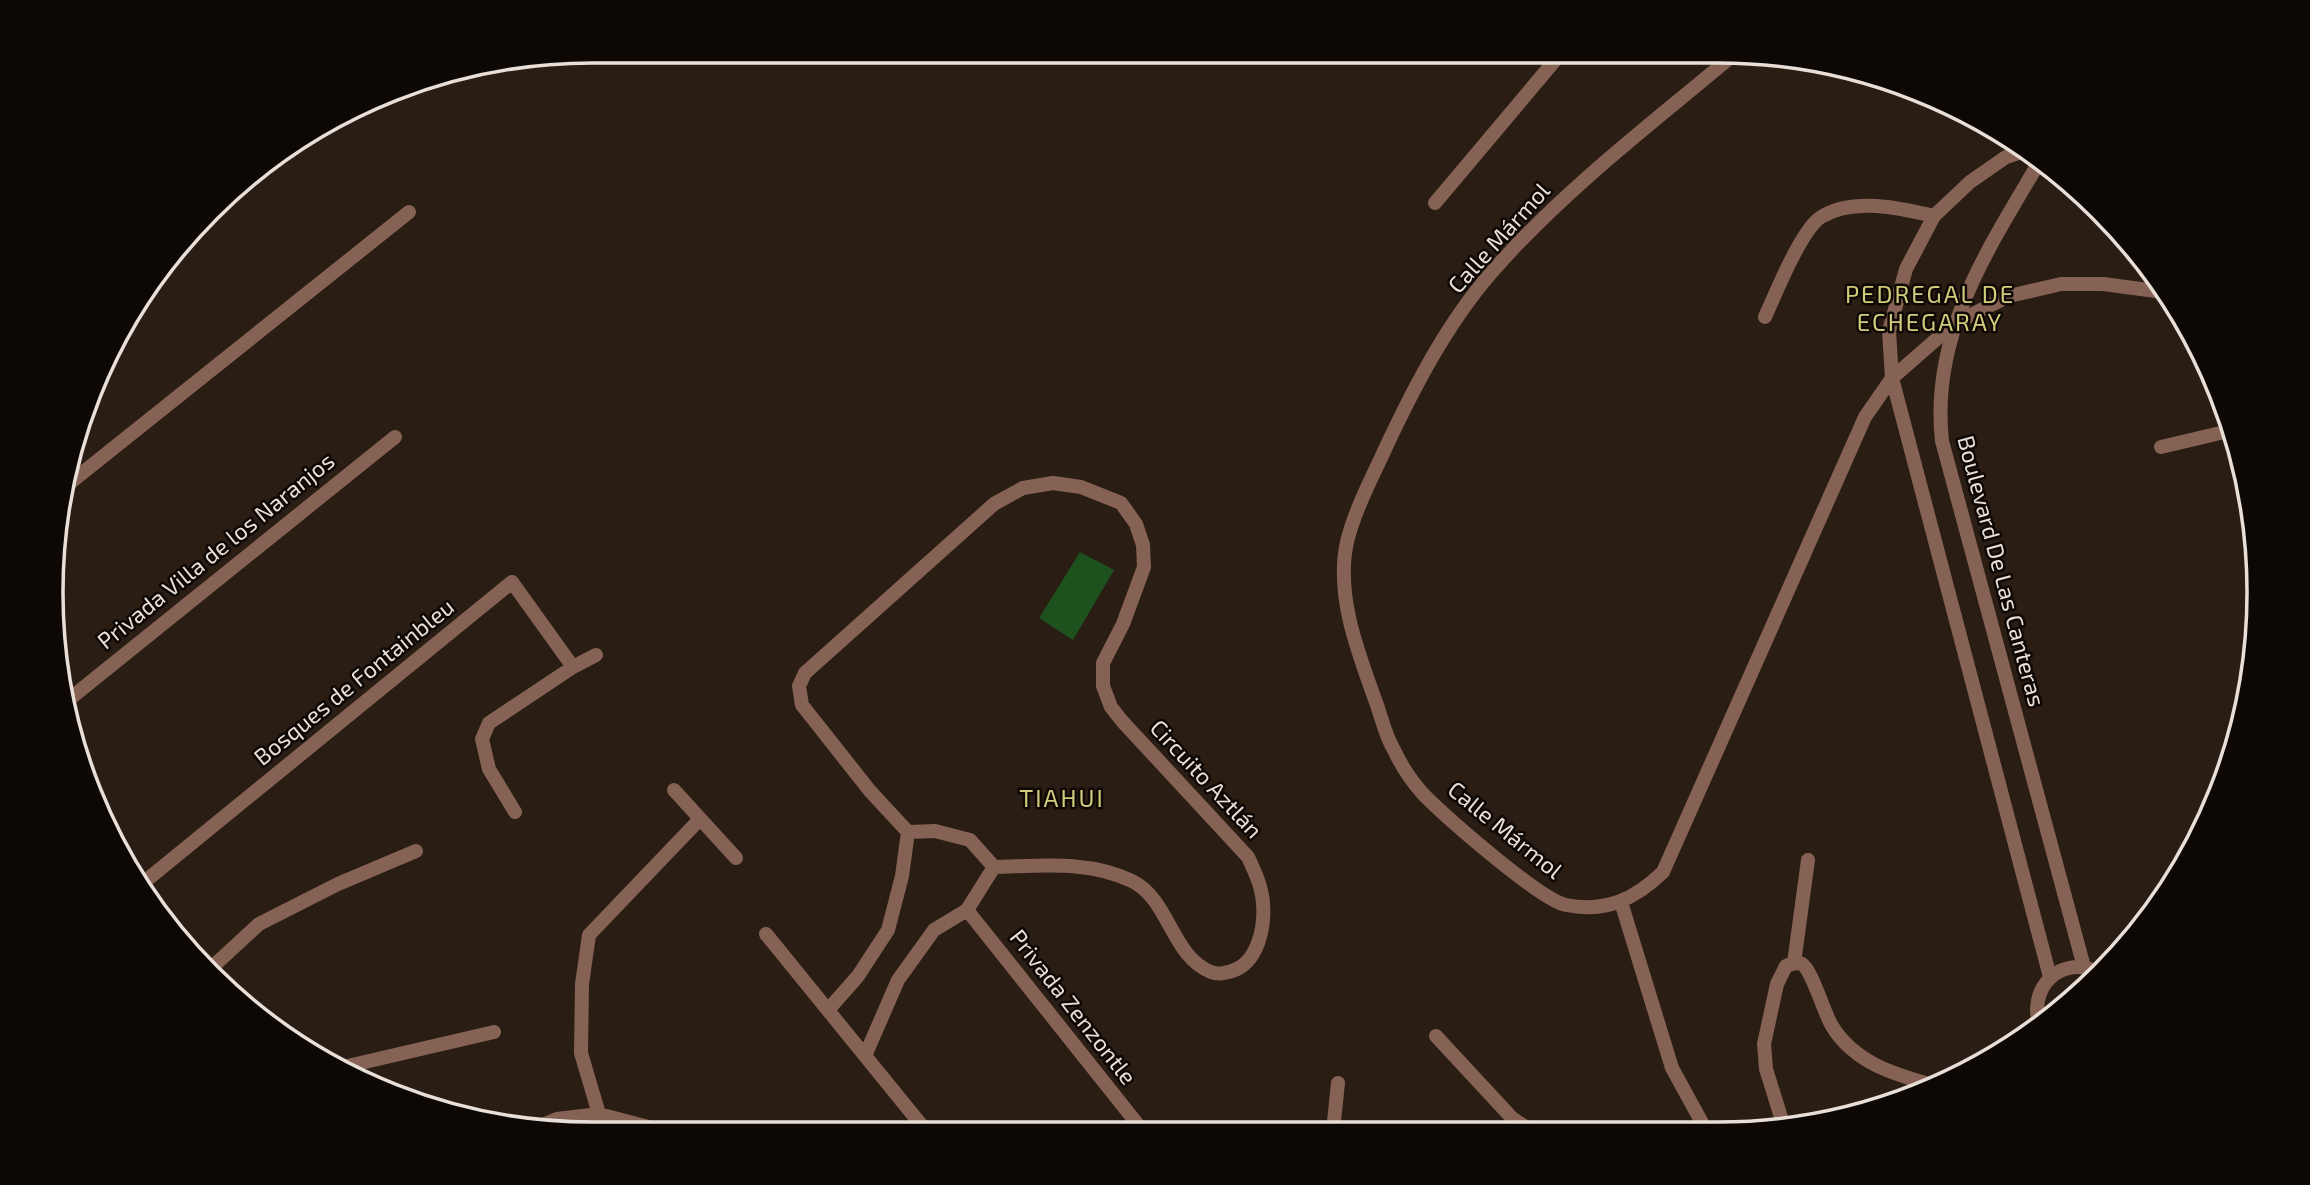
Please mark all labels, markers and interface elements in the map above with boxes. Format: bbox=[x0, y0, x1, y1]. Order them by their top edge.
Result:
street label: Calle Mármol bbox=[1441, 176, 1555, 298]
district label: PEDREGAL DE ECHEGARAY bbox=[1845, 279, 2015, 336]
street label: Boulevard De Las Canteras bbox=[1952, 432, 2052, 709]
street label: Privada Villa de los Naranjos bbox=[91, 446, 339, 654]
street label: Bosques de Fontainbleu bbox=[248, 592, 459, 771]
street label: Circuito Aztlán bbox=[1145, 713, 1269, 843]
street label: Calle Mármol bbox=[1443, 775, 1569, 884]
district label: TIAHUI bbox=[1019, 783, 1105, 812]
street label: Privada Zenzontle bbox=[1005, 923, 1143, 1089]

